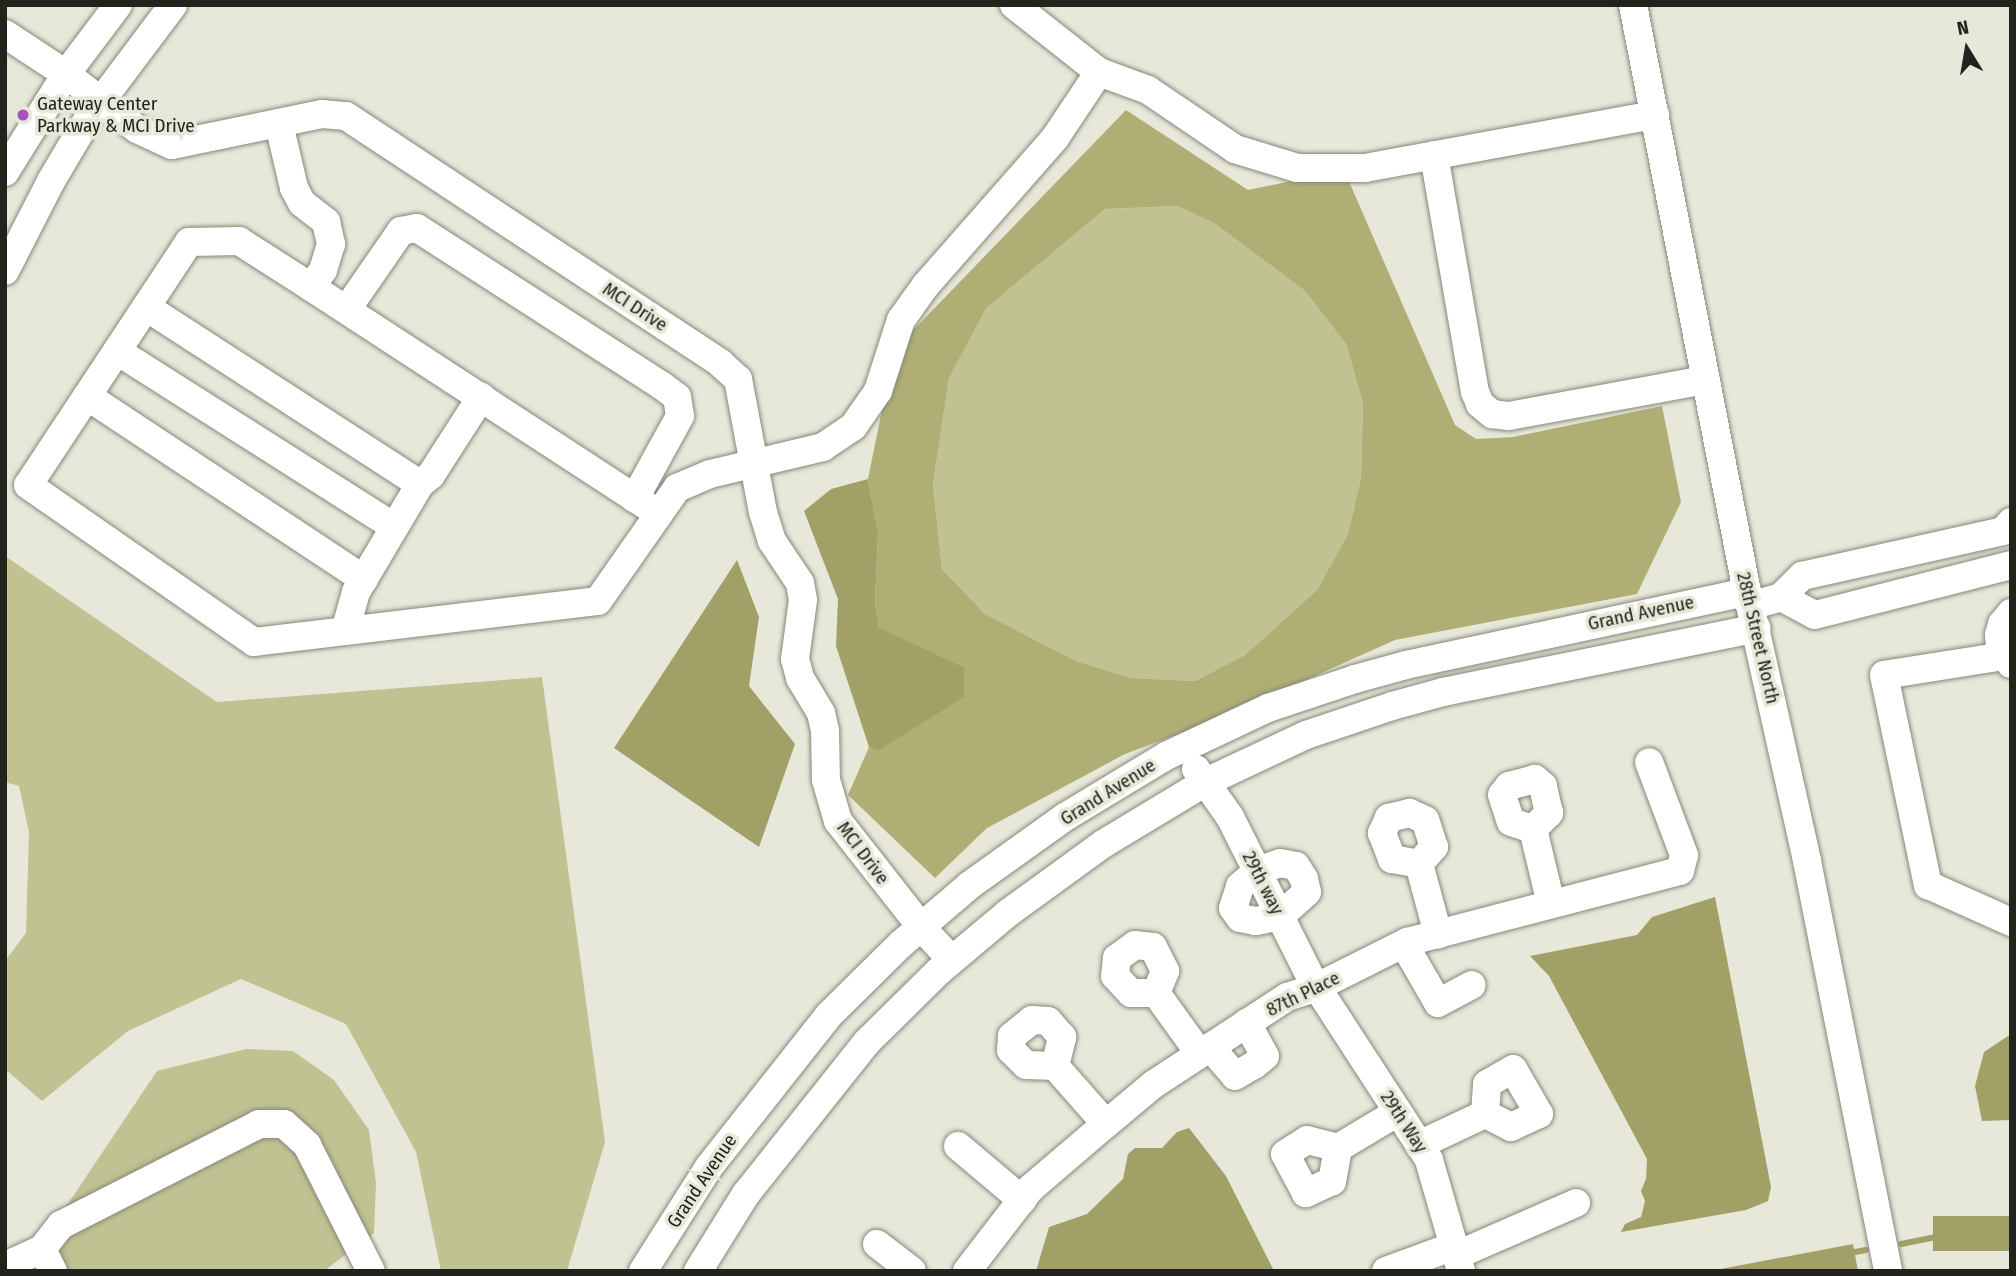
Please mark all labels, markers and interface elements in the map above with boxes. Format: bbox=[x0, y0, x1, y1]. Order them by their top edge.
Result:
north arrow bbox=[1932, 14, 2002, 84]
text: N bbox=[1955, 16, 1971, 40]
place label: Gateway Center Parkway & MCI Drive bbox=[37, 93, 195, 137]
marker: Gateway Center Parkway & MCI Drive bbox=[15, 107, 31, 123]
street label: MCI Drive bbox=[598, 278, 672, 336]
street label: 28th Street North bbox=[1732, 570, 1784, 706]
street label: Grand Avenue bbox=[1586, 591, 1696, 635]
street label: Grand Avenue bbox=[1056, 754, 1160, 830]
street label: MCI Drive bbox=[832, 817, 894, 889]
street label: 29th way bbox=[1237, 848, 1289, 918]
street label: 87th Place bbox=[1263, 966, 1343, 1022]
street label: 29th Way bbox=[1376, 1087, 1432, 1157]
street label: Grand Avenue bbox=[662, 1130, 742, 1232]

